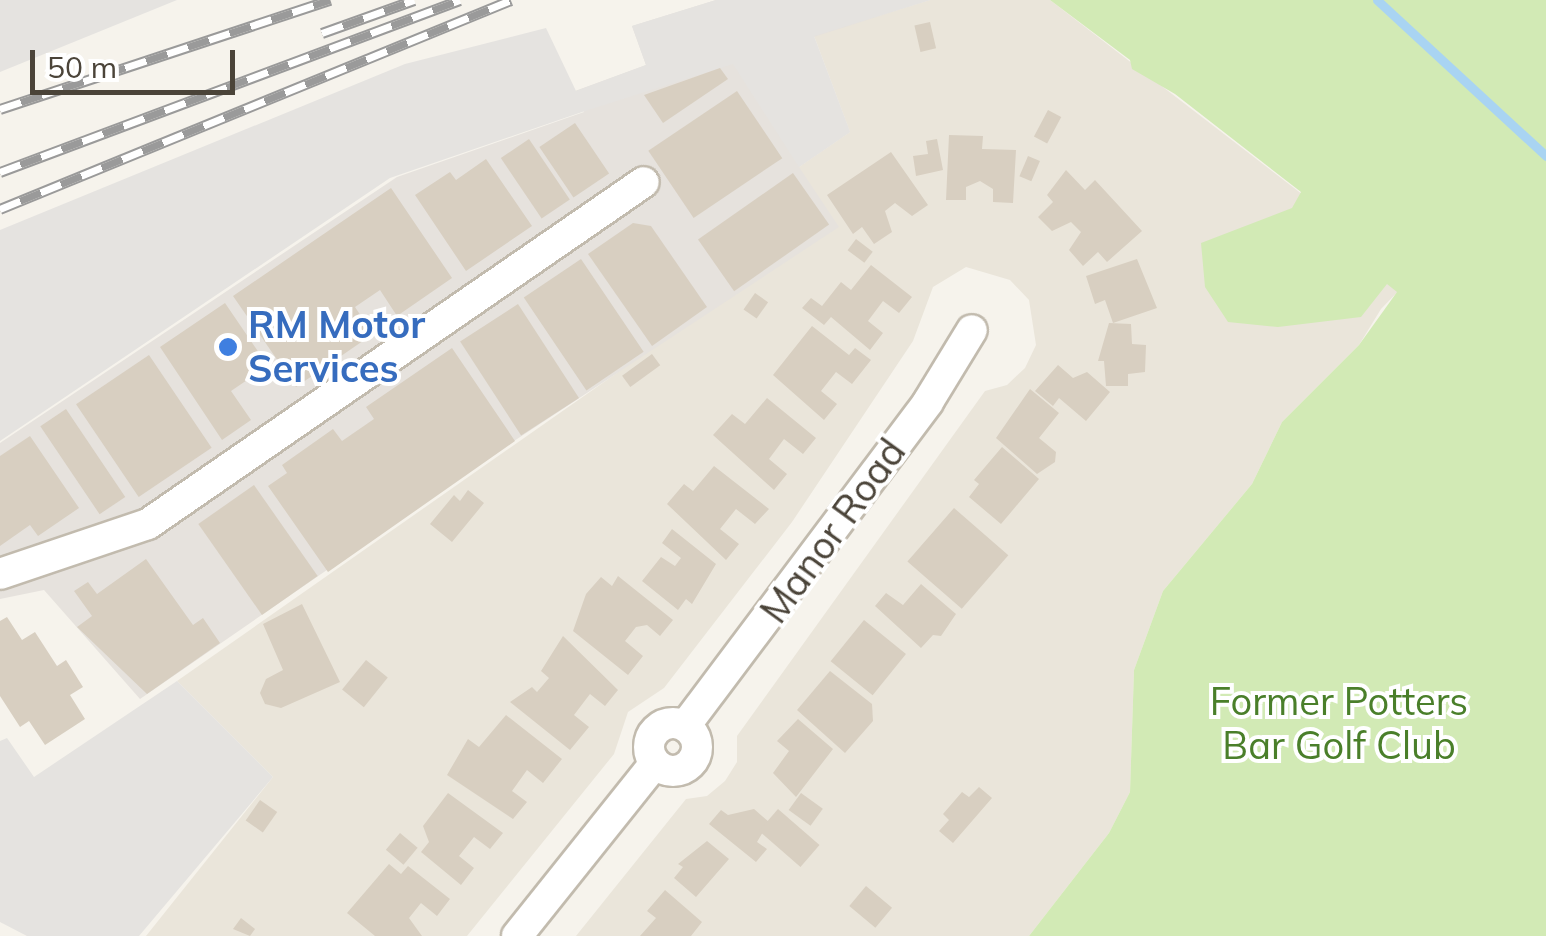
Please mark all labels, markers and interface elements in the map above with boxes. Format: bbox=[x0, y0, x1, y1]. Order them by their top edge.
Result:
scale bar bbox=[35, 30, 240, 92]
text: 50 m bbox=[47, 48, 117, 86]
place label: RM Motor Services bbox=[248, 302, 425, 392]
marker: RM Motor Services bbox=[217, 336, 239, 358]
street label: Manor Road bbox=[751, 430, 915, 632]
park label: Former Potters Bar Golf Club bbox=[1210, 679, 1468, 768]

